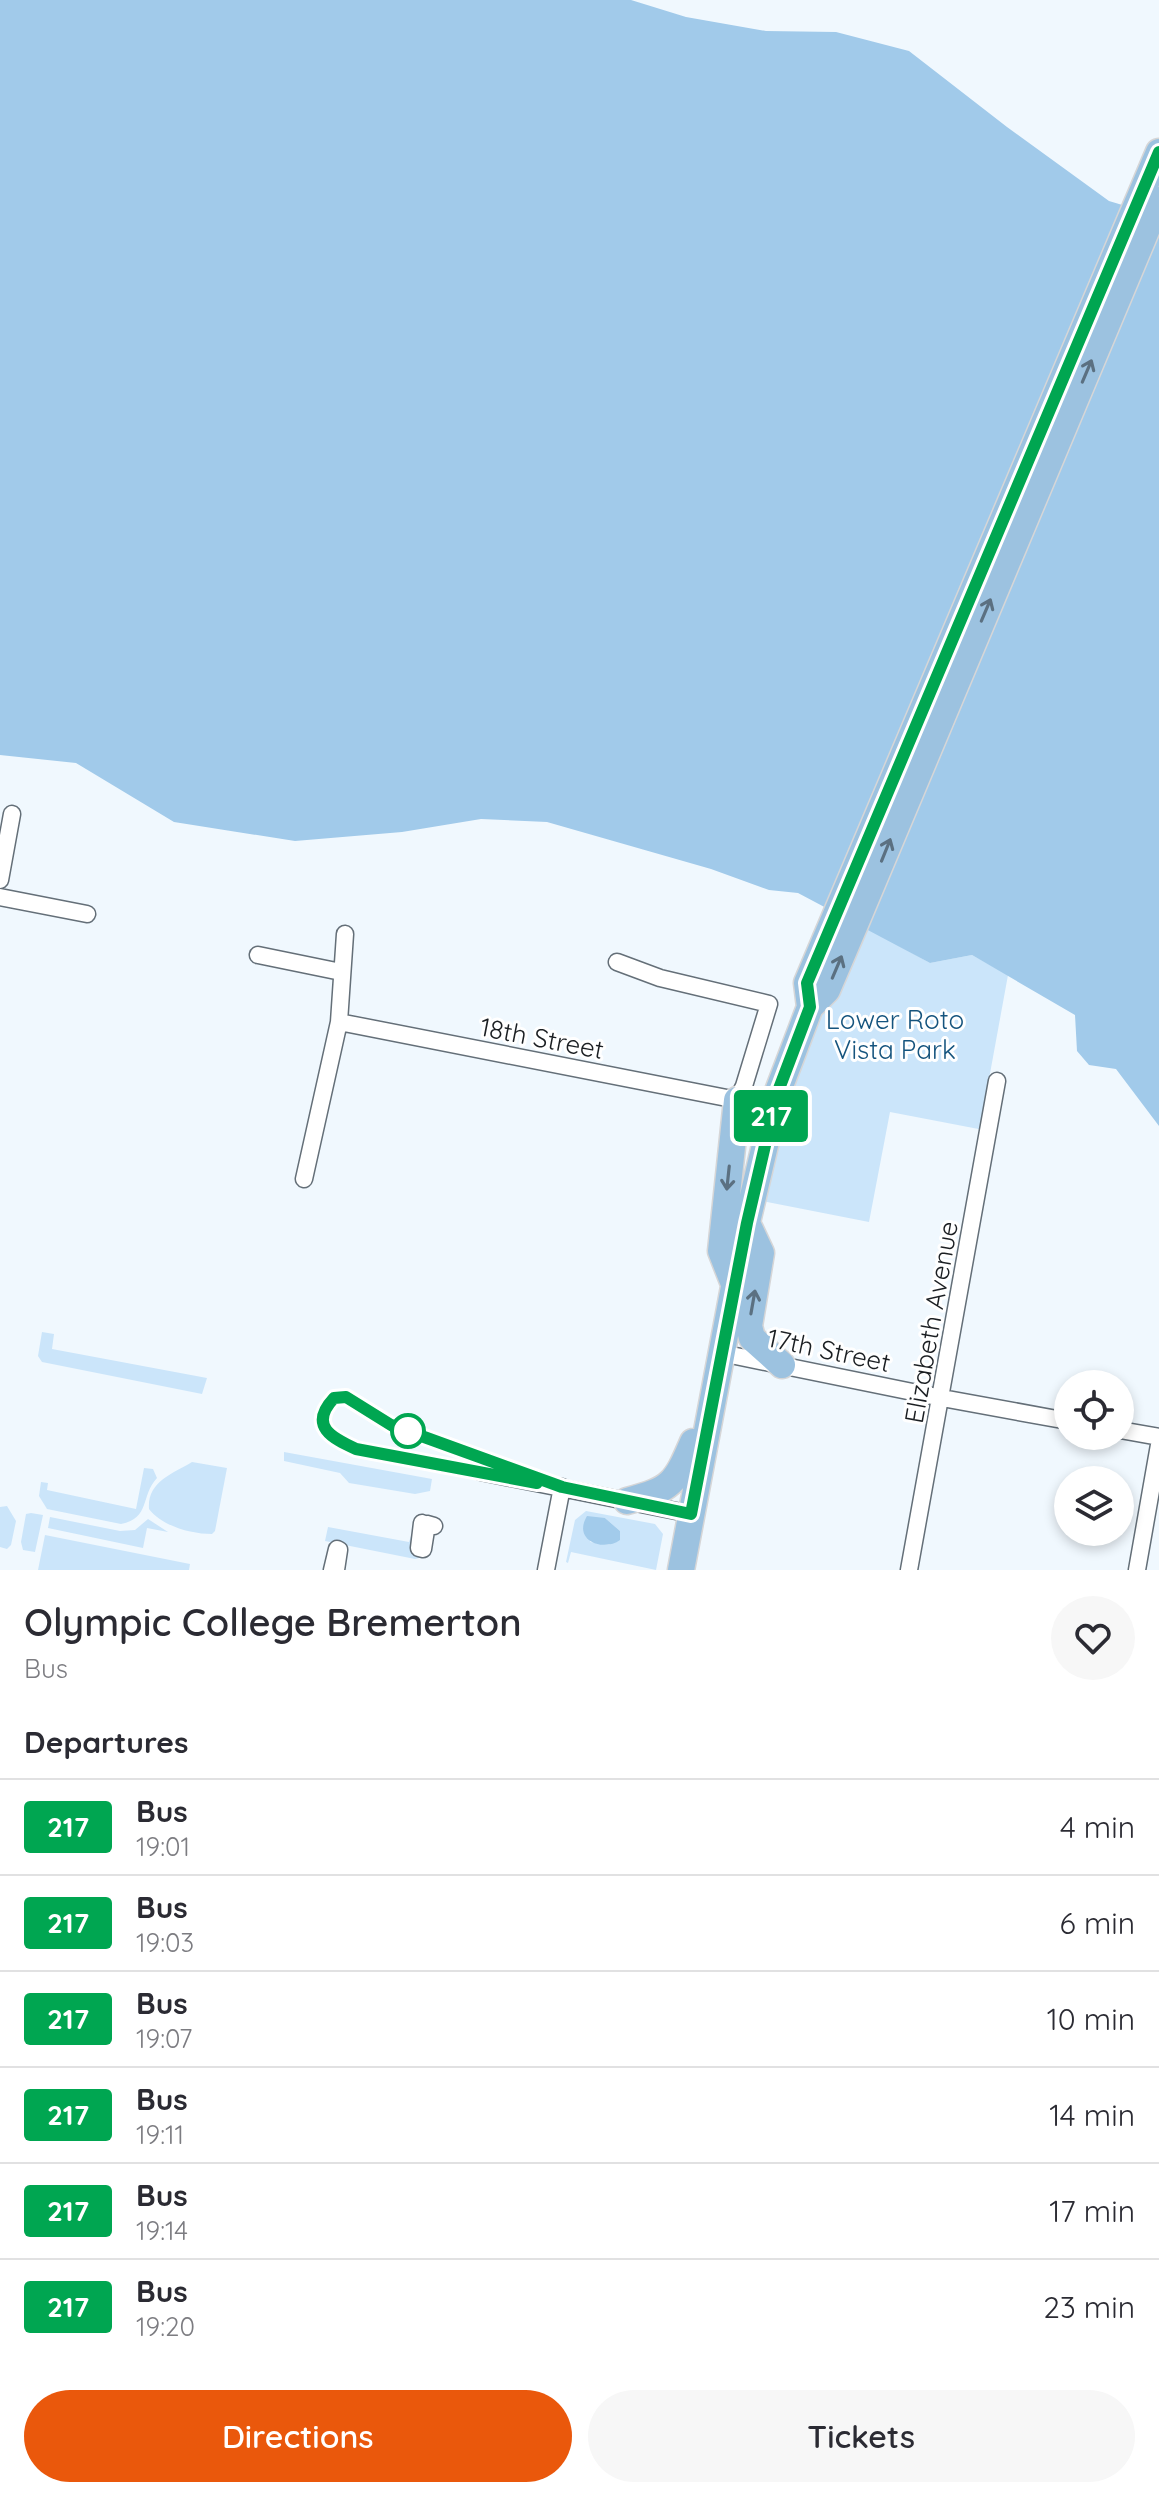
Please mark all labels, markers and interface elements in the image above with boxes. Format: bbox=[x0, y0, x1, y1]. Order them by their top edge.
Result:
one-way arrow bbox=[1081, 359, 1096, 384]
one-way arrow bbox=[980, 598, 995, 623]
one-way arrow bbox=[880, 838, 895, 863]
one-way arrow bbox=[830, 956, 845, 980]
park label: Lower Roto Vista Park bbox=[826, 1003, 964, 1066]
street label: 18th Street bbox=[477, 1010, 607, 1066]
line badge: 217 bbox=[725, 1090, 817, 1142]
text: 217 bbox=[750, 1098, 792, 1133]
one-way arrow bbox=[721, 1164, 736, 1191]
street label: Elizabeth Avenue bbox=[897, 1218, 965, 1426]
one-way arrow bbox=[747, 1289, 762, 1315]
street label: 17th Street bbox=[765, 1321, 893, 1379]
map controls bbox=[1054, 1370, 1134, 1546]
button: locate bbox=[1054, 1370, 1134, 1450]
unlabelled marker bbox=[391, 1414, 425, 1448]
button: layers bbox=[1054, 1466, 1134, 1546]
button: heart bbox=[1051, 1596, 1135, 1680]
text: Olympic College Bremerton bbox=[24, 1598, 522, 1646]
text: Bus bbox=[24, 1652, 68, 1685]
text: Departures bbox=[24, 1723, 189, 1761]
text: Bus bbox=[136, 1792, 188, 1830]
text: 4 min bbox=[1060, 1808, 1135, 1846]
text: 217 bbox=[47, 1809, 89, 1844]
text: 19:01 bbox=[136, 1830, 190, 1863]
text: Bus bbox=[136, 1888, 188, 1926]
text: 6 min bbox=[1060, 1904, 1135, 1942]
text: 217 bbox=[47, 1905, 89, 1940]
text: 19:03 bbox=[136, 1926, 194, 1959]
text: Bus bbox=[136, 1984, 188, 2022]
text: 10 min bbox=[1047, 2000, 1135, 2038]
text: 217 bbox=[47, 2001, 89, 2036]
text: 19:07 bbox=[136, 2022, 192, 2055]
text: Bus bbox=[136, 2080, 188, 2118]
text: 14 min bbox=[1049, 2096, 1135, 2134]
text: 217 bbox=[47, 2097, 89, 2132]
text: 19:11 bbox=[136, 2118, 184, 2151]
text: Bus bbox=[136, 2176, 188, 2214]
text: 17 min bbox=[1049, 2192, 1135, 2230]
text: 217 bbox=[47, 2193, 89, 2228]
text: 19:14 bbox=[136, 2214, 188, 2247]
text: Bus bbox=[136, 2272, 188, 2310]
text: 23 min bbox=[1043, 2288, 1135, 2326]
text: 217 bbox=[47, 2289, 89, 2324]
text: 19:20 bbox=[136, 2310, 195, 2343]
button: Directions bbox=[24, 2390, 572, 2482]
button: Tickets bbox=[588, 2390, 1135, 2482]

